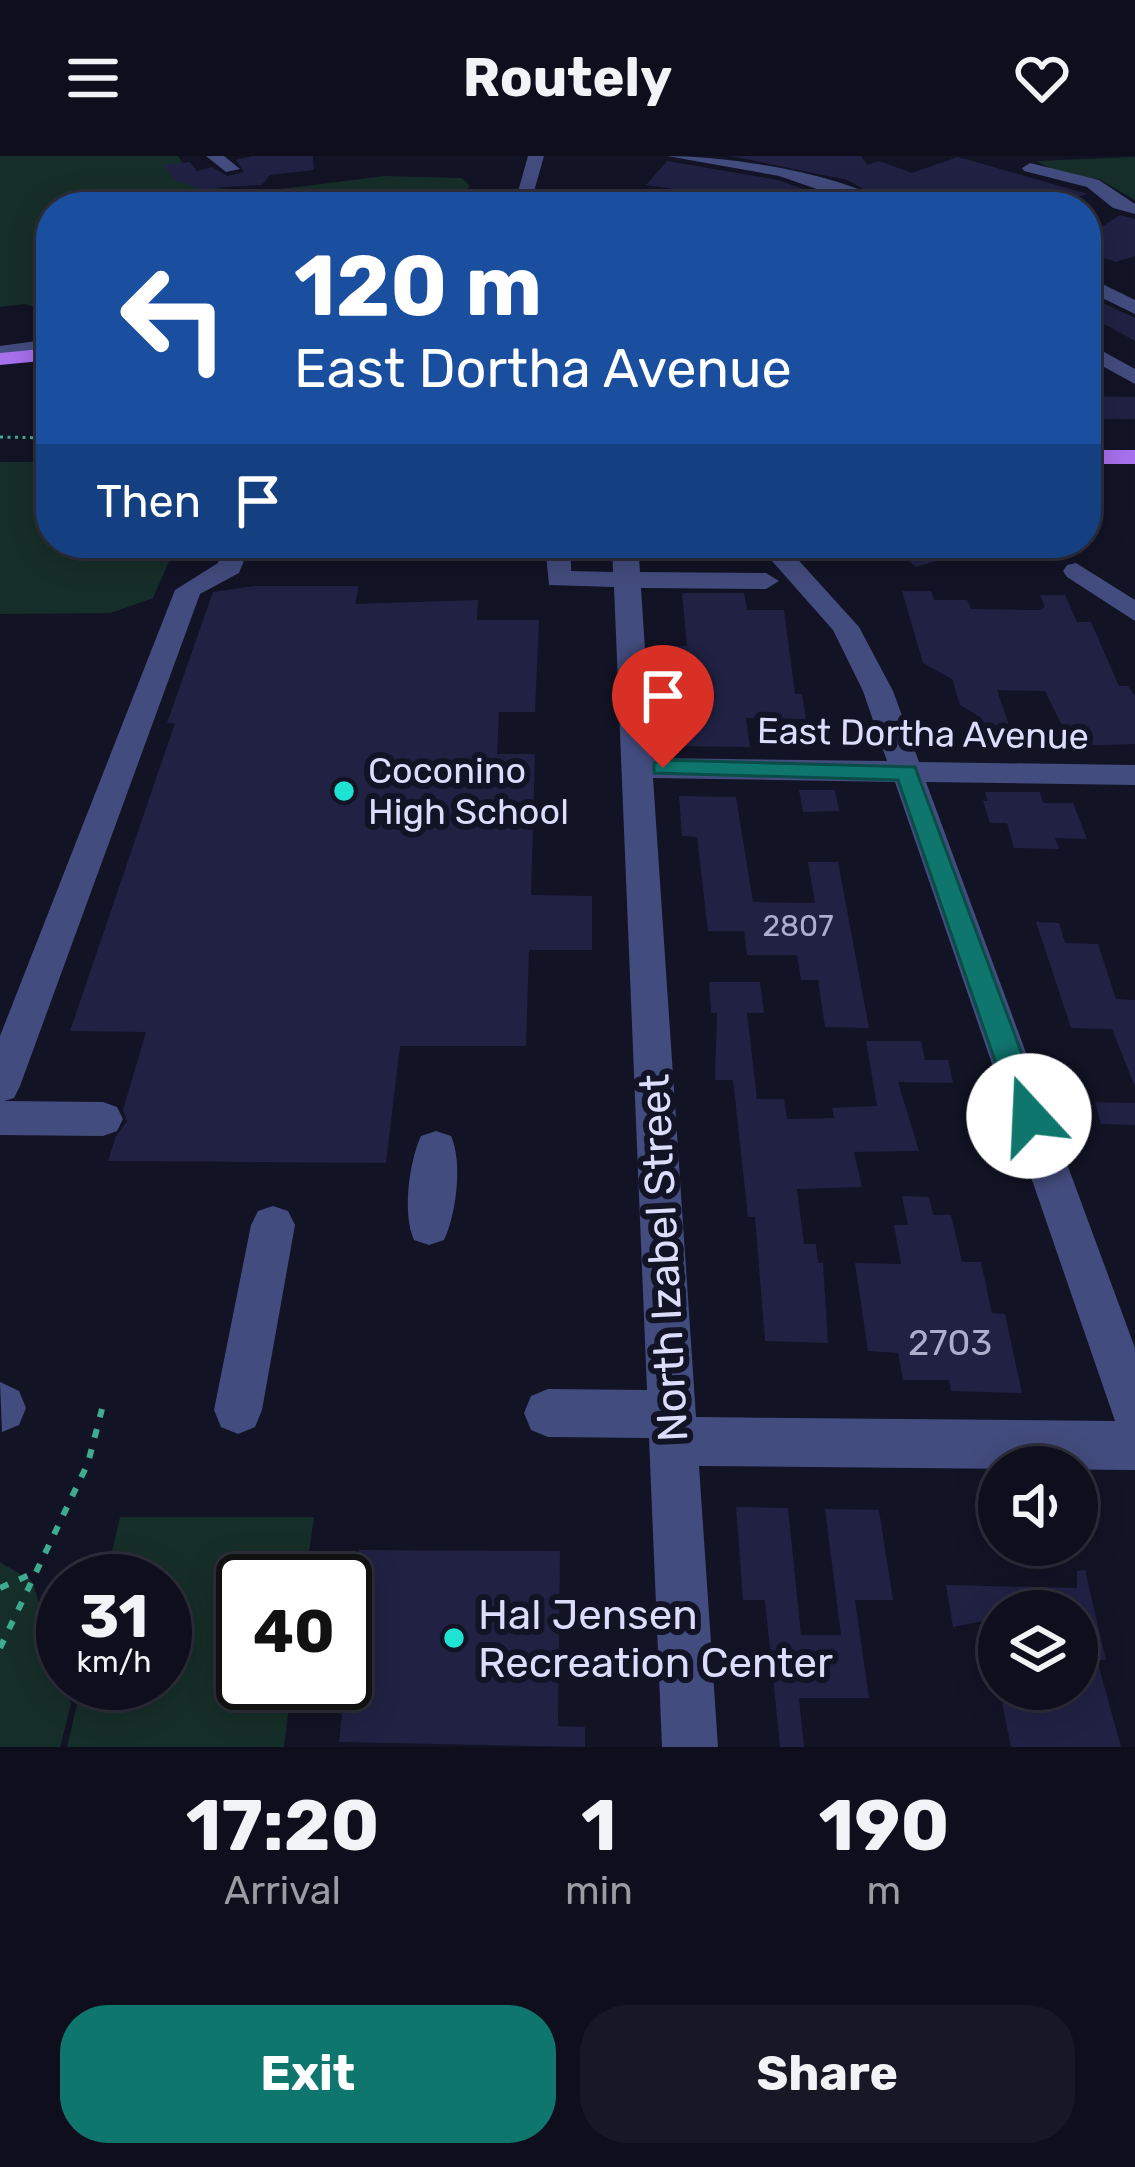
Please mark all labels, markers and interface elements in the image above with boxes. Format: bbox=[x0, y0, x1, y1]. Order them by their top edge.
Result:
icon: menu bbox=[60, 45, 126, 111]
icon: heart bbox=[1009, 45, 1075, 111]
text: Routely bbox=[463, 46, 672, 110]
text: 120 m bbox=[294, 236, 542, 336]
icon: left bbox=[96, 240, 252, 396]
text: East Dortha Avenue bbox=[294, 337, 792, 401]
icon: arrive bbox=[225, 468, 291, 534]
text: Then bbox=[96, 475, 201, 528]
pin bbox=[612, 645, 714, 768]
icon: arrive bbox=[630, 663, 696, 729]
street label: East Dortha Avenue bbox=[757, 709, 1089, 758]
place label: Coconino High School bbox=[368, 749, 569, 833]
marker: Coconino High School bbox=[331, 778, 357, 804]
house number: 2807 bbox=[762, 908, 834, 944]
position arrow bbox=[966, 1053, 1092, 1179]
street label: North Izabel Street bbox=[629, 1073, 699, 1443]
house number: 2703 bbox=[908, 1321, 992, 1364]
map controls bbox=[978, 1446, 1098, 1710]
button: sound bbox=[978, 1446, 1098, 1566]
speed limit sign: 40 bbox=[216, 1554, 372, 1710]
text: 31 bbox=[80, 1581, 148, 1652]
place label: Hal Jensen Recreation Center bbox=[478, 1590, 833, 1688]
button: layers bbox=[978, 1590, 1098, 1710]
marker: Hal Jensen Recreation Center bbox=[441, 1625, 467, 1651]
text: km/h bbox=[77, 1644, 151, 1680]
text: 17:20 bbox=[186, 1783, 379, 1868]
text: 1 bbox=[581, 1783, 617, 1868]
text: 190 bbox=[818, 1783, 949, 1868]
text: Arrival bbox=[224, 1868, 341, 1914]
text: min bbox=[565, 1868, 633, 1914]
text: m bbox=[867, 1868, 901, 1914]
button: Exit bbox=[60, 2005, 556, 2143]
button: Share bbox=[580, 2005, 1075, 2143]

